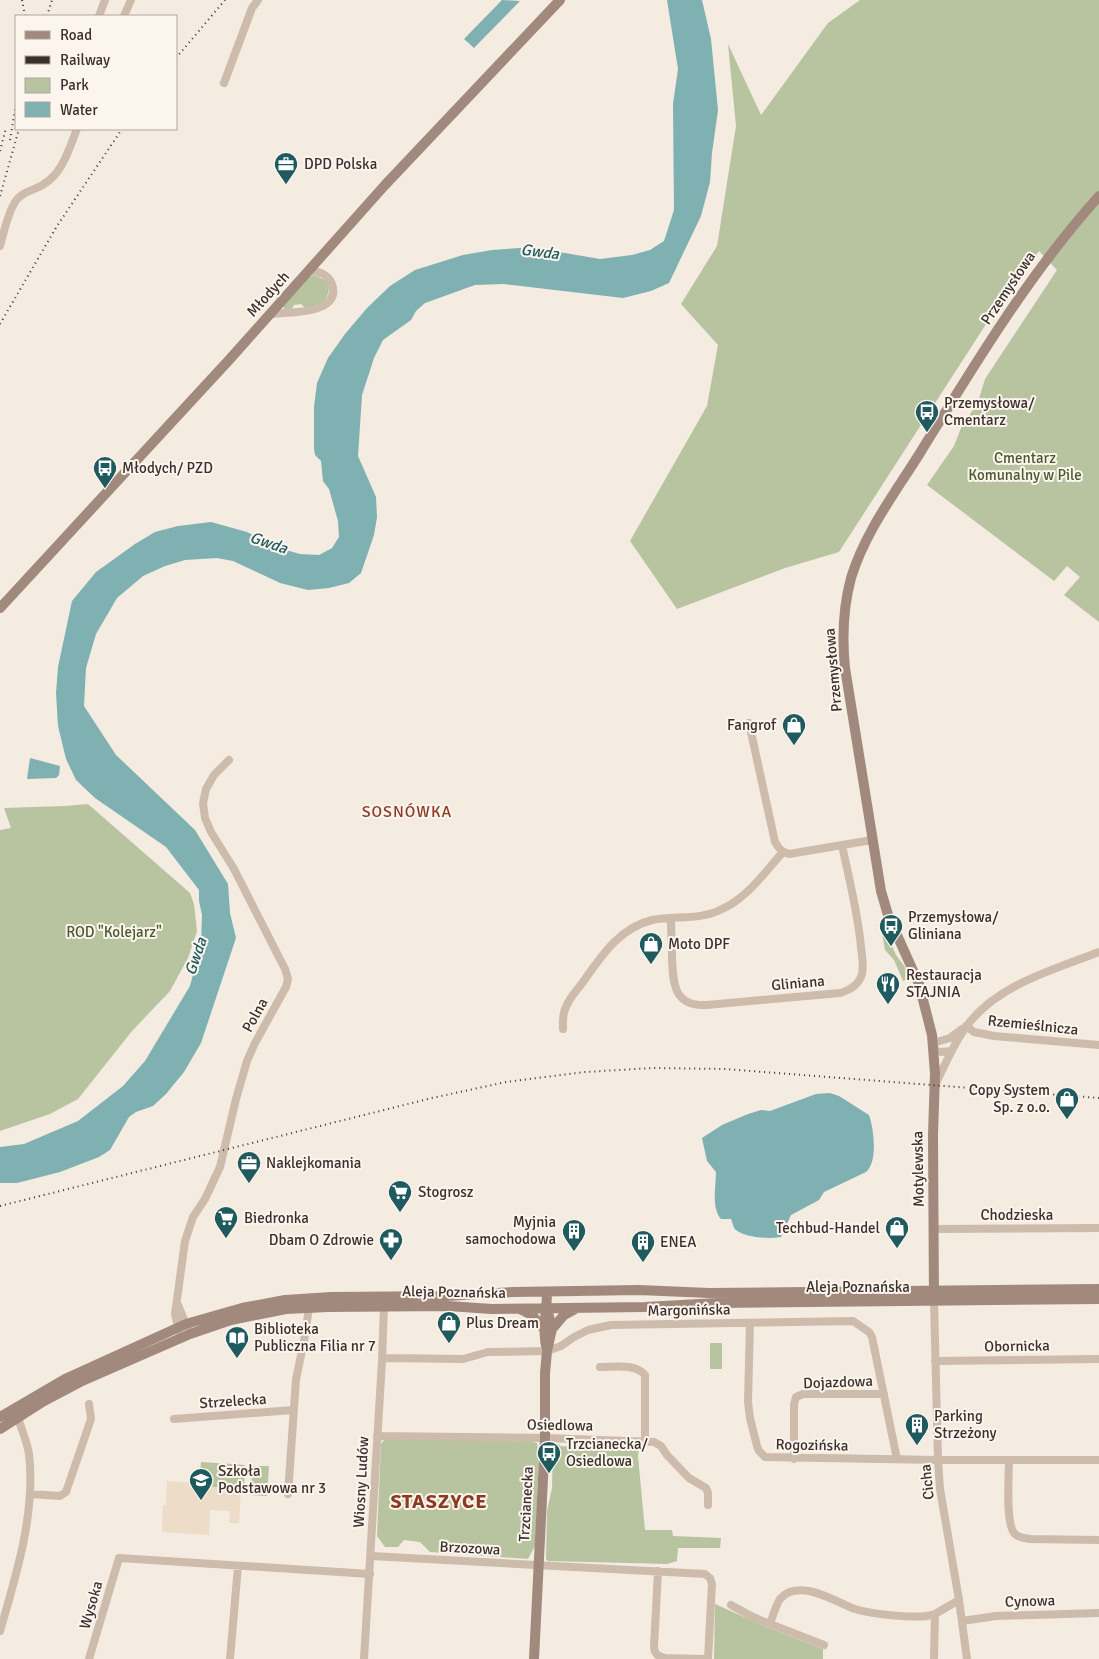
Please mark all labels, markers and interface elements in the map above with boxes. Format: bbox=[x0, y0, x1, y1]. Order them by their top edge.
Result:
legend bbox=[15, 15, 178, 130]
text: Road bbox=[60, 26, 92, 44]
text: Railway bbox=[60, 51, 110, 69]
text: Park bbox=[60, 76, 89, 94]
text: Water bbox=[60, 101, 98, 119]
office icon: DPD Polska bbox=[273, 151, 299, 185]
place label: DPD Polska bbox=[304, 155, 377, 173]
water label: Gwda bbox=[520, 240, 561, 264]
street label: Przemysłowa bbox=[977, 248, 1039, 328]
street label: Młodych bbox=[243, 268, 293, 320]
place label: Przemysłowa/ Cmentarz bbox=[944, 394, 1035, 429]
bus stop icon: Przemysłowa/ Cmentarz bbox=[914, 399, 940, 433]
park label: Cmentarz Komunalny w Pile bbox=[968, 449, 1082, 484]
bus stop icon: Młodych/ PZD bbox=[92, 455, 118, 489]
place label: Młodych/ PZD bbox=[122, 459, 213, 477]
water label: Gwda bbox=[247, 527, 291, 559]
street label: Przemysłowa bbox=[820, 627, 846, 713]
shop icon: Fangrof bbox=[781, 712, 807, 746]
place label: Fangrof bbox=[727, 716, 777, 734]
district label: SOSNÓWKA bbox=[362, 802, 452, 822]
place label: Przemysłowa/ Gliniana bbox=[908, 908, 999, 943]
bus stop icon: Przemysłowa/ Gliniana bbox=[878, 913, 904, 947]
park label: ROD "Kolejarz" bbox=[66, 923, 162, 941]
shop icon: Moto DPF bbox=[638, 931, 664, 965]
water label: Gwda bbox=[180, 934, 212, 978]
place label: Moto DPF bbox=[668, 935, 730, 953]
place label: Restauracja STAJNIA bbox=[906, 966, 982, 1001]
restaurant icon: Restauracja STAJNIA bbox=[875, 971, 901, 1005]
street label: Gliniana bbox=[770, 972, 826, 994]
street label: Polna bbox=[238, 995, 272, 1035]
street label: Rzemieślnicza bbox=[987, 1011, 1079, 1039]
place label: Copy System Sp. z o.o. bbox=[969, 1081, 1050, 1116]
shop icon: Copy System Sp. z o.o. bbox=[1054, 1086, 1080, 1120]
street label: Motylewska bbox=[908, 1131, 928, 1207]
office icon: Naklejkomania bbox=[236, 1150, 262, 1184]
place label: Naklejkomania bbox=[266, 1154, 361, 1172]
supermarket icon: Stogrosz bbox=[387, 1179, 413, 1213]
place label: Stogrosz bbox=[418, 1183, 474, 1201]
supermarket icon: Biedronka bbox=[213, 1205, 239, 1239]
street label: Chodzieska bbox=[981, 1206, 1053, 1224]
place label: Biedronka bbox=[244, 1209, 309, 1227]
place label: Myjnia samochodowa bbox=[465, 1213, 556, 1248]
shop icon: Techbud-Handel bbox=[884, 1215, 910, 1249]
building icon: Myjnia samochodowa bbox=[561, 1218, 587, 1252]
place label: Techbud-Handel bbox=[776, 1219, 880, 1237]
pharmacy icon: Dbam O Zdrowie bbox=[378, 1227, 404, 1261]
building icon: ENEA bbox=[630, 1229, 656, 1263]
place label: Dbam O Zdrowie bbox=[269, 1231, 374, 1249]
place label: ENEA bbox=[660, 1233, 696, 1251]
street label: Aleja Poznańska bbox=[806, 1278, 910, 1296]
street label: Aleja Poznańska bbox=[402, 1282, 506, 1302]
street label: Margonińska bbox=[647, 1300, 731, 1320]
shop icon: Plus Dream bbox=[436, 1310, 462, 1344]
place label: Plus Dream bbox=[466, 1314, 539, 1332]
place label: Biblioteka Publiczna Filia nr 7 bbox=[254, 1320, 376, 1355]
library icon: Biblioteka Publiczna Filia nr 7 bbox=[224, 1325, 250, 1359]
street label: Obornicka bbox=[984, 1336, 1050, 1356]
street label: Dojazdowa bbox=[803, 1372, 873, 1392]
street label: Strzelecka bbox=[199, 1390, 267, 1412]
place label: Parking Strzeżony bbox=[934, 1407, 996, 1442]
building icon: Parking Strzeżony bbox=[904, 1412, 930, 1446]
street label: Osiedlowa bbox=[527, 1415, 593, 1435]
place label: Trzcianecka/ Osiedlowa bbox=[566, 1435, 649, 1470]
street label: Rogozińska bbox=[775, 1435, 849, 1455]
street label: Wiosny Ludów bbox=[350, 1436, 372, 1528]
bus stop icon: Trzcianecka/ Osiedlowa bbox=[536, 1440, 562, 1474]
place label: Szkoła Podstawowa nr 3 bbox=[218, 1462, 326, 1497]
street label: Cicha bbox=[916, 1463, 938, 1501]
street label: Trzcianecka bbox=[515, 1466, 537, 1542]
school or university icon: Szkoła Podstawowa nr 3 bbox=[188, 1467, 214, 1501]
district label: STASZYCE bbox=[390, 1489, 488, 1514]
street label: Brzozowa bbox=[439, 1537, 501, 1559]
street label: Wysoka bbox=[76, 1579, 106, 1631]
street label: Cynowa bbox=[1005, 1591, 1055, 1611]

